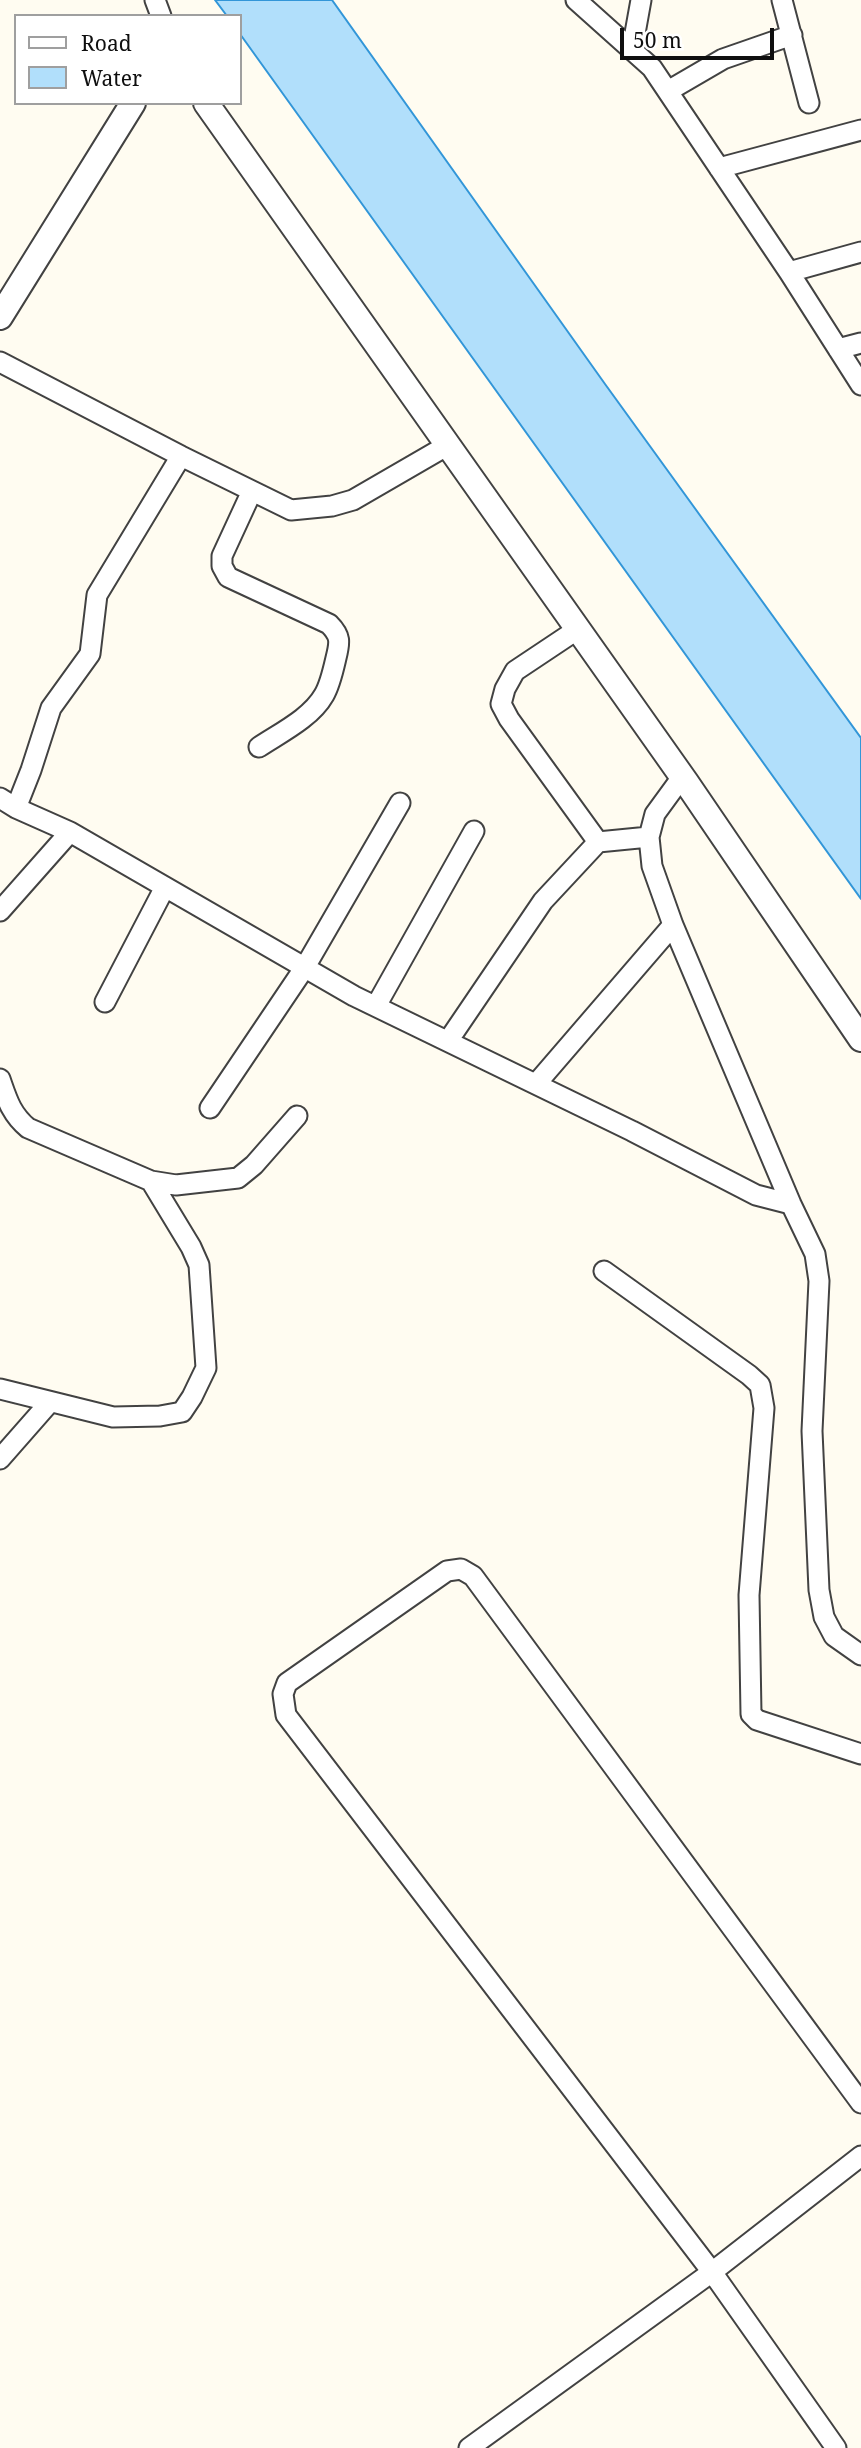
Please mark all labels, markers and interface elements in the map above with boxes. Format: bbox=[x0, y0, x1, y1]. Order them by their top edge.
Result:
legend bbox=[14, 14, 242, 105]
scale bar bbox=[623, 14, 777, 58]
text: 50 m bbox=[633, 26, 682, 54]
text: Road bbox=[81, 29, 132, 57]
text: Water bbox=[81, 64, 142, 92]

